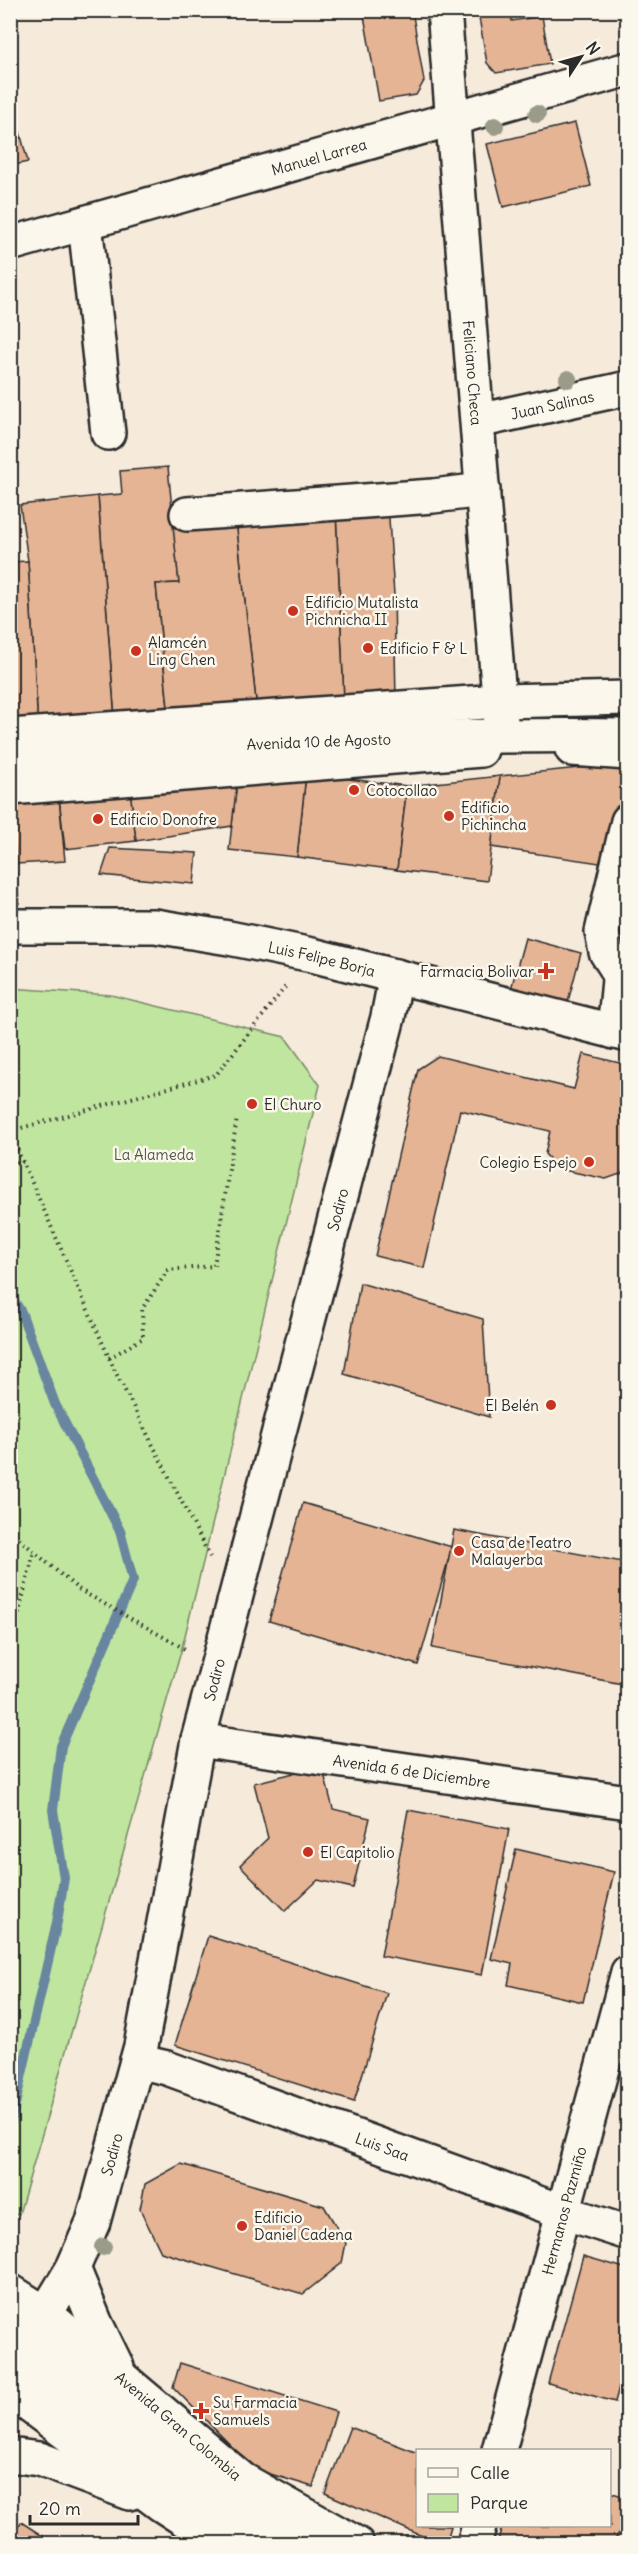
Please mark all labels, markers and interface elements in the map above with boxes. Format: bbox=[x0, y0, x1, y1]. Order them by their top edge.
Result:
north arrow bbox=[551, 27, 611, 87]
text: N bbox=[582, 38, 604, 59]
street label: Manuel Larrea bbox=[269, 134, 369, 179]
street label: Feliciano Checa bbox=[459, 319, 487, 427]
street label: Juan Salinas bbox=[509, 386, 596, 423]
place label: Edificio Mutalista Pichnicha II bbox=[305, 593, 419, 629]
marker: Edificio Mutalista Pichnicha II bbox=[286, 604, 300, 618]
place label: Alamcén Ling Chen bbox=[148, 633, 216, 669]
place label: Edificio F & L bbox=[380, 639, 467, 658]
marker: Edificio F & L bbox=[361, 641, 375, 655]
marker: Alamcén Ling Chen bbox=[129, 644, 143, 658]
street label: Avenida 10 de Agosto bbox=[246, 729, 391, 754]
place label: Cotocollao bbox=[366, 781, 437, 800]
marker: Cotocollao bbox=[347, 783, 361, 797]
place label: Edificio Pichincha bbox=[461, 798, 527, 834]
marker: Edificio Pichincha bbox=[442, 809, 456, 823]
place label: Edificio Donofre bbox=[110, 810, 217, 829]
marker: Edificio Donofre bbox=[91, 812, 105, 826]
street label: Luis Felipe Borja bbox=[267, 937, 378, 980]
place label: Farmacia Bolivar bbox=[420, 962, 534, 981]
marker: Farmacia Bolivar bbox=[539, 964, 553, 978]
place label: El Churo bbox=[264, 1095, 321, 1114]
marker: El Churo bbox=[245, 1097, 259, 1111]
park label: La Alameda bbox=[114, 1145, 195, 1164]
place label: Colegio Espejo bbox=[480, 1153, 577, 1172]
marker: Colegio Espejo bbox=[582, 1155, 596, 1169]
street label: Sodiro bbox=[323, 1186, 352, 1233]
place label: El Belén bbox=[485, 1396, 539, 1415]
marker: El Belén bbox=[544, 1398, 558, 1412]
place label: Casa de Teatro Malayerba bbox=[471, 1533, 572, 1569]
marker: Casa de Teatro Malayerba bbox=[452, 1544, 466, 1558]
street label: Sodiro bbox=[199, 1656, 229, 1703]
street label: Avenida 6 de Diciembre bbox=[332, 1750, 492, 1792]
place label: El Capitolio bbox=[320, 1843, 395, 1862]
marker: El Capitolio bbox=[301, 1845, 315, 1859]
street label: Luis Saa bbox=[353, 2128, 412, 2165]
street label: Sodiro bbox=[97, 2131, 126, 2178]
street label: Hermanos Pazmiño bbox=[537, 2144, 590, 2277]
place label: Edificio Daniel Cadena bbox=[254, 2208, 353, 2244]
marker: Edificio Daniel Cadena bbox=[235, 2219, 249, 2233]
street label: Avenida Gran Colombia bbox=[112, 2367, 246, 2484]
place label: Su Farmacia Samuels bbox=[213, 2393, 298, 2429]
marker: Su Farmacia Samuels bbox=[194, 2404, 208, 2418]
legend bbox=[416, 2449, 611, 2527]
text: Calle bbox=[470, 2461, 510, 2484]
scale bar bbox=[30, 2488, 138, 2526]
text: Parque bbox=[470, 2491, 528, 2514]
text: 20 m bbox=[39, 2497, 81, 2520]

